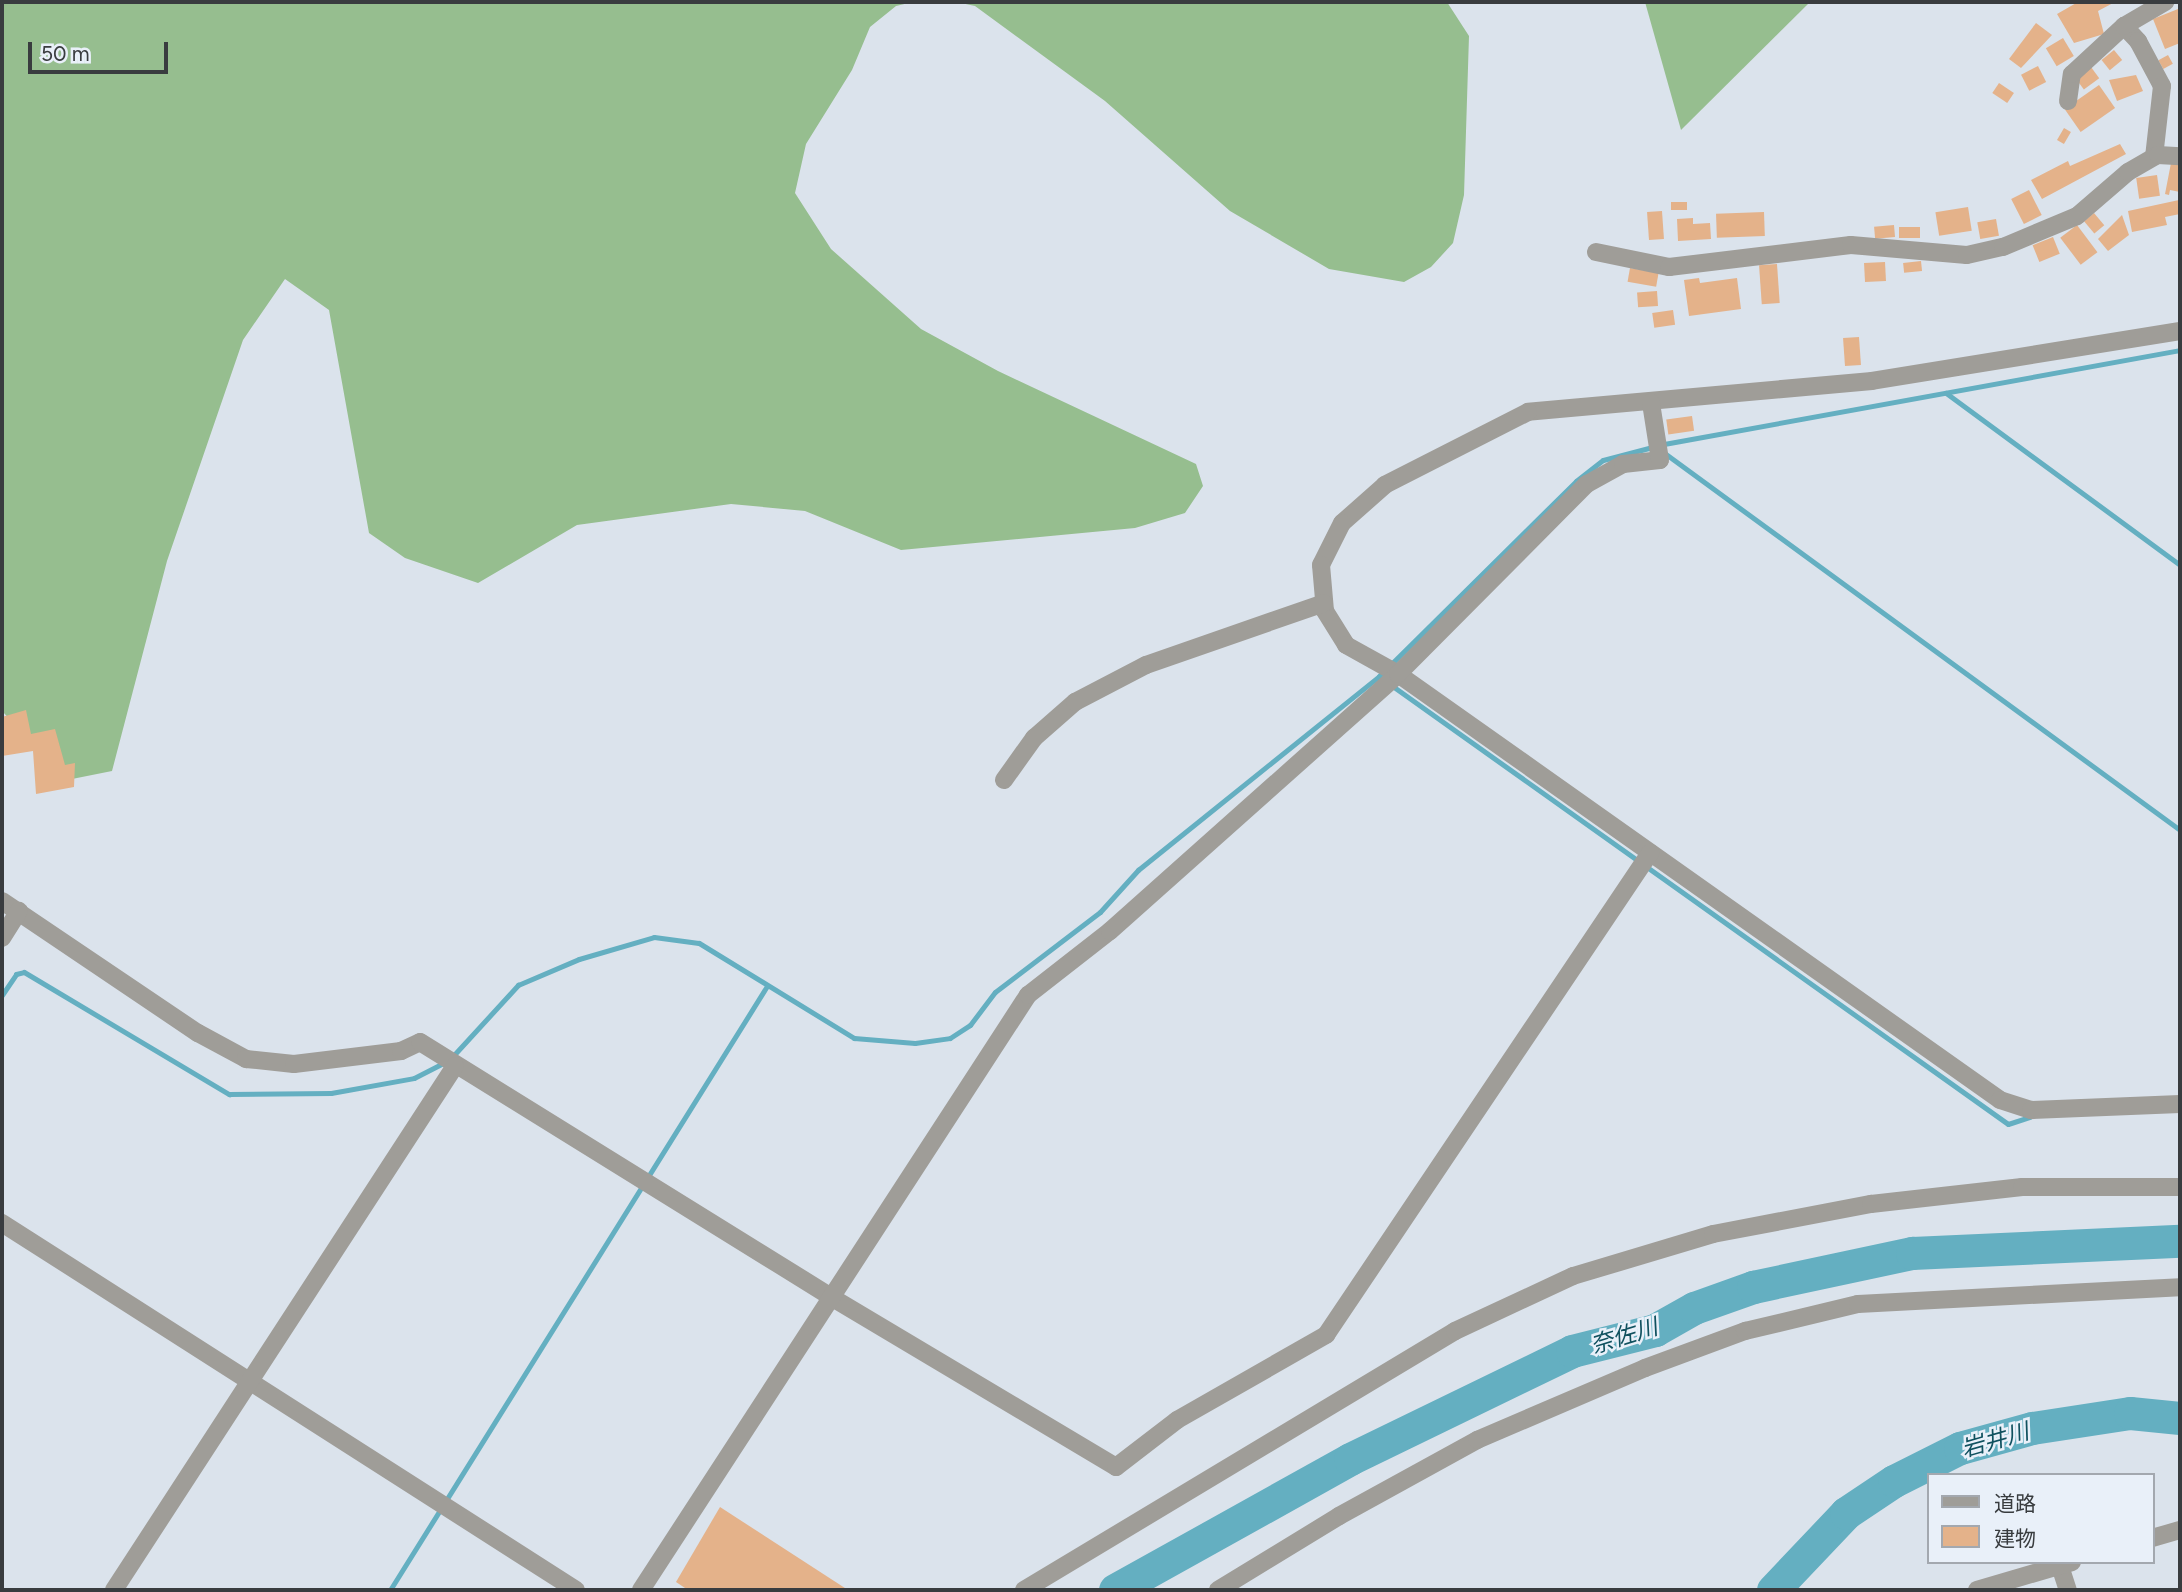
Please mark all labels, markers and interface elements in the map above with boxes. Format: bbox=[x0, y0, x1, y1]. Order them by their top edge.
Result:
scale bar bbox=[32, 28, 172, 72]
text: 50 m bbox=[41, 41, 90, 66]
water label: 奈佐川 bbox=[1587, 1313, 1661, 1359]
water label: 岩井川 bbox=[1958, 1417, 2032, 1463]
legend bbox=[1926, 1473, 2154, 1564]
text: 道路 bbox=[1994, 1491, 2036, 1516]
text: 建物 bbox=[1994, 1526, 2036, 1551]

